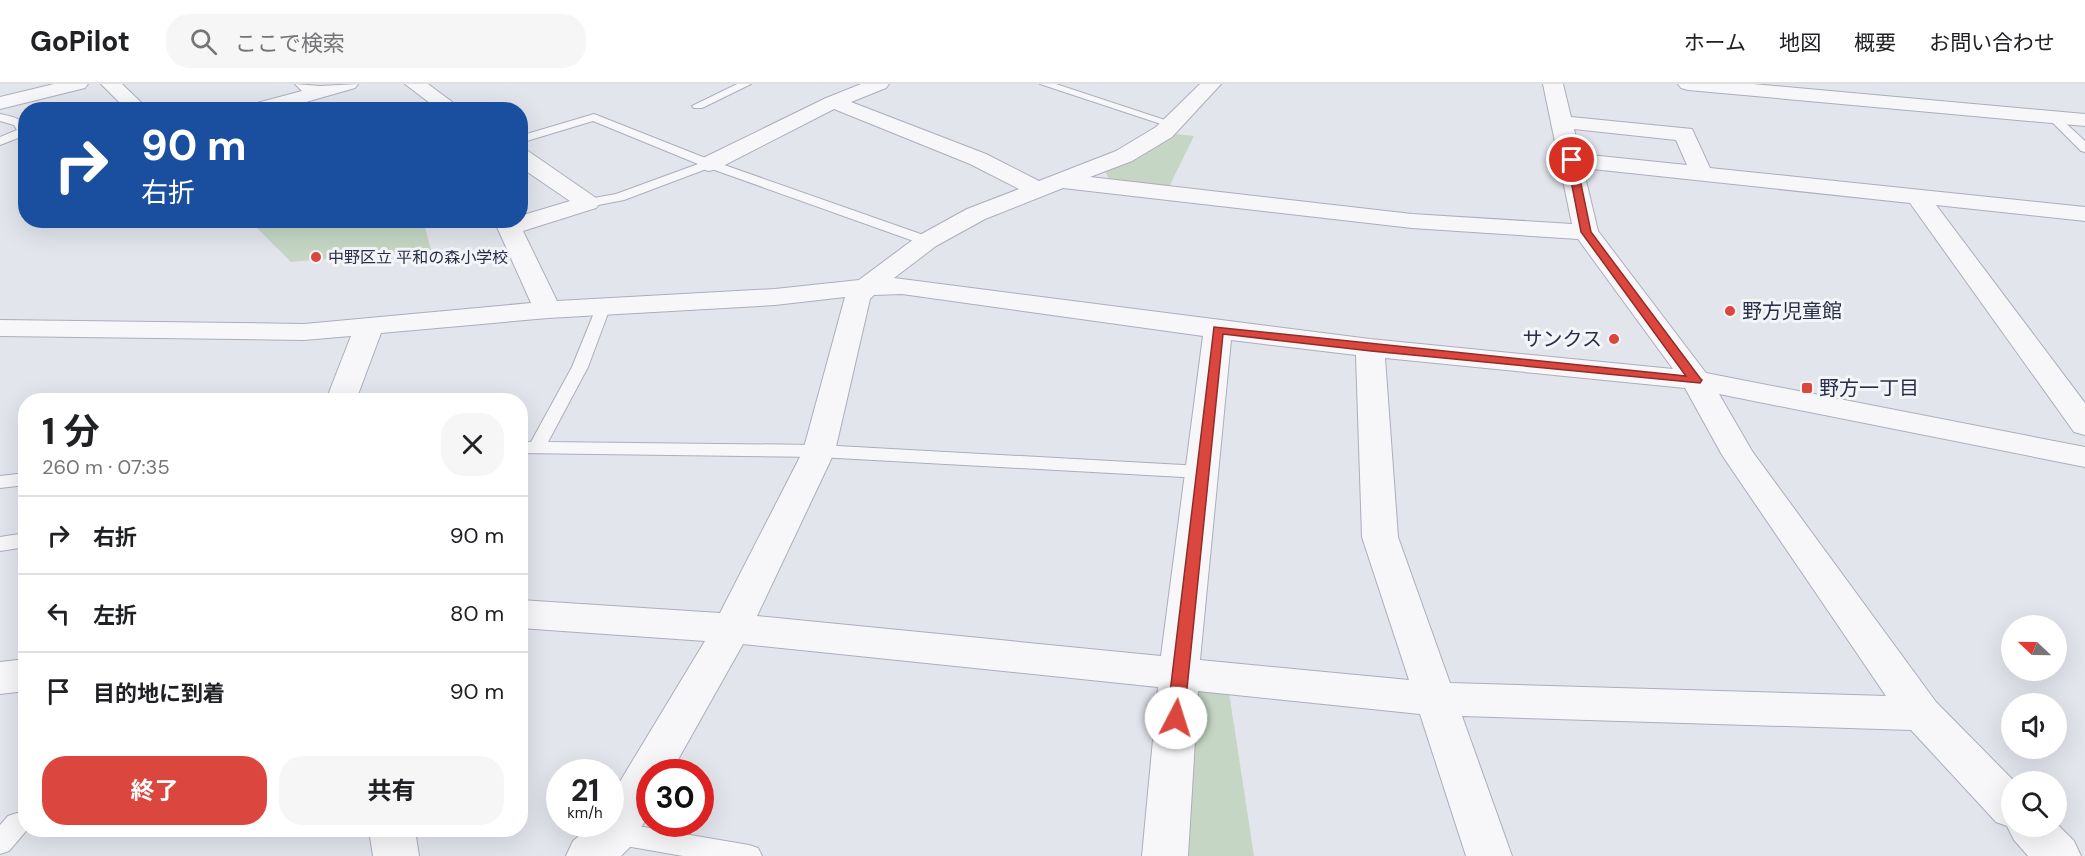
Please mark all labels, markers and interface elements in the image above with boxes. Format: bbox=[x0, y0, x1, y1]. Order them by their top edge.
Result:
search box bbox=[166, 14, 586, 68]
text: GoPilot bbox=[30, 23, 130, 60]
icon: search bbox=[187, 25, 220, 58]
text: ここで検索 bbox=[235, 29, 345, 58]
text: ホーム bbox=[1684, 29, 1746, 57]
text: 地図 bbox=[1779, 29, 1821, 57]
text: 概要 bbox=[1854, 29, 1896, 57]
text: お問い合わせ bbox=[1929, 29, 2055, 57]
text: 90 m bbox=[141, 118, 247, 173]
icon: right bbox=[42, 126, 120, 204]
pin bbox=[1546, 134, 1597, 185]
icon: arrive bbox=[1555, 143, 1588, 176]
text: 右折 bbox=[141, 175, 195, 210]
place label: 中野区立 平和の森小学校 bbox=[328, 247, 508, 268]
marker: 中野区立 平和の森小学校 bbox=[309, 250, 323, 264]
place label: 野方児童館 bbox=[1742, 298, 1842, 324]
marker: 野方児童館 bbox=[1723, 304, 1737, 318]
place label: サンクス bbox=[1523, 326, 1602, 352]
marker: サンクス bbox=[1607, 332, 1621, 346]
place label: 野方一丁目 bbox=[1819, 375, 1919, 401]
marker: 野方一丁目 bbox=[1800, 381, 1814, 395]
text: 1 分 bbox=[42, 408, 100, 455]
button: close bbox=[441, 413, 504, 476]
text: 260 m · 07:35 bbox=[42, 454, 170, 480]
icon: right bbox=[42, 519, 75, 552]
text: 90 m bbox=[450, 521, 504, 550]
text: 右折 bbox=[93, 523, 137, 552]
icon: left bbox=[42, 597, 75, 630]
text: 80 m bbox=[450, 599, 504, 628]
text: 左折 bbox=[93, 601, 137, 630]
north arrow bbox=[2001, 615, 2067, 681]
map controls bbox=[2001, 615, 2067, 837]
icon: arrive bbox=[42, 675, 75, 708]
text: 90 m bbox=[450, 677, 504, 706]
text: 目的地に到着 bbox=[93, 679, 225, 708]
position arrow bbox=[1144, 686, 1208, 750]
button: sound bbox=[2001, 693, 2067, 759]
button: 終了 bbox=[42, 756, 267, 825]
button: 共有 bbox=[279, 756, 504, 825]
speed limit sign: 30 bbox=[636, 759, 714, 837]
text: 21 bbox=[571, 771, 599, 810]
button: search bbox=[2001, 771, 2067, 837]
text: km/h bbox=[567, 803, 603, 823]

